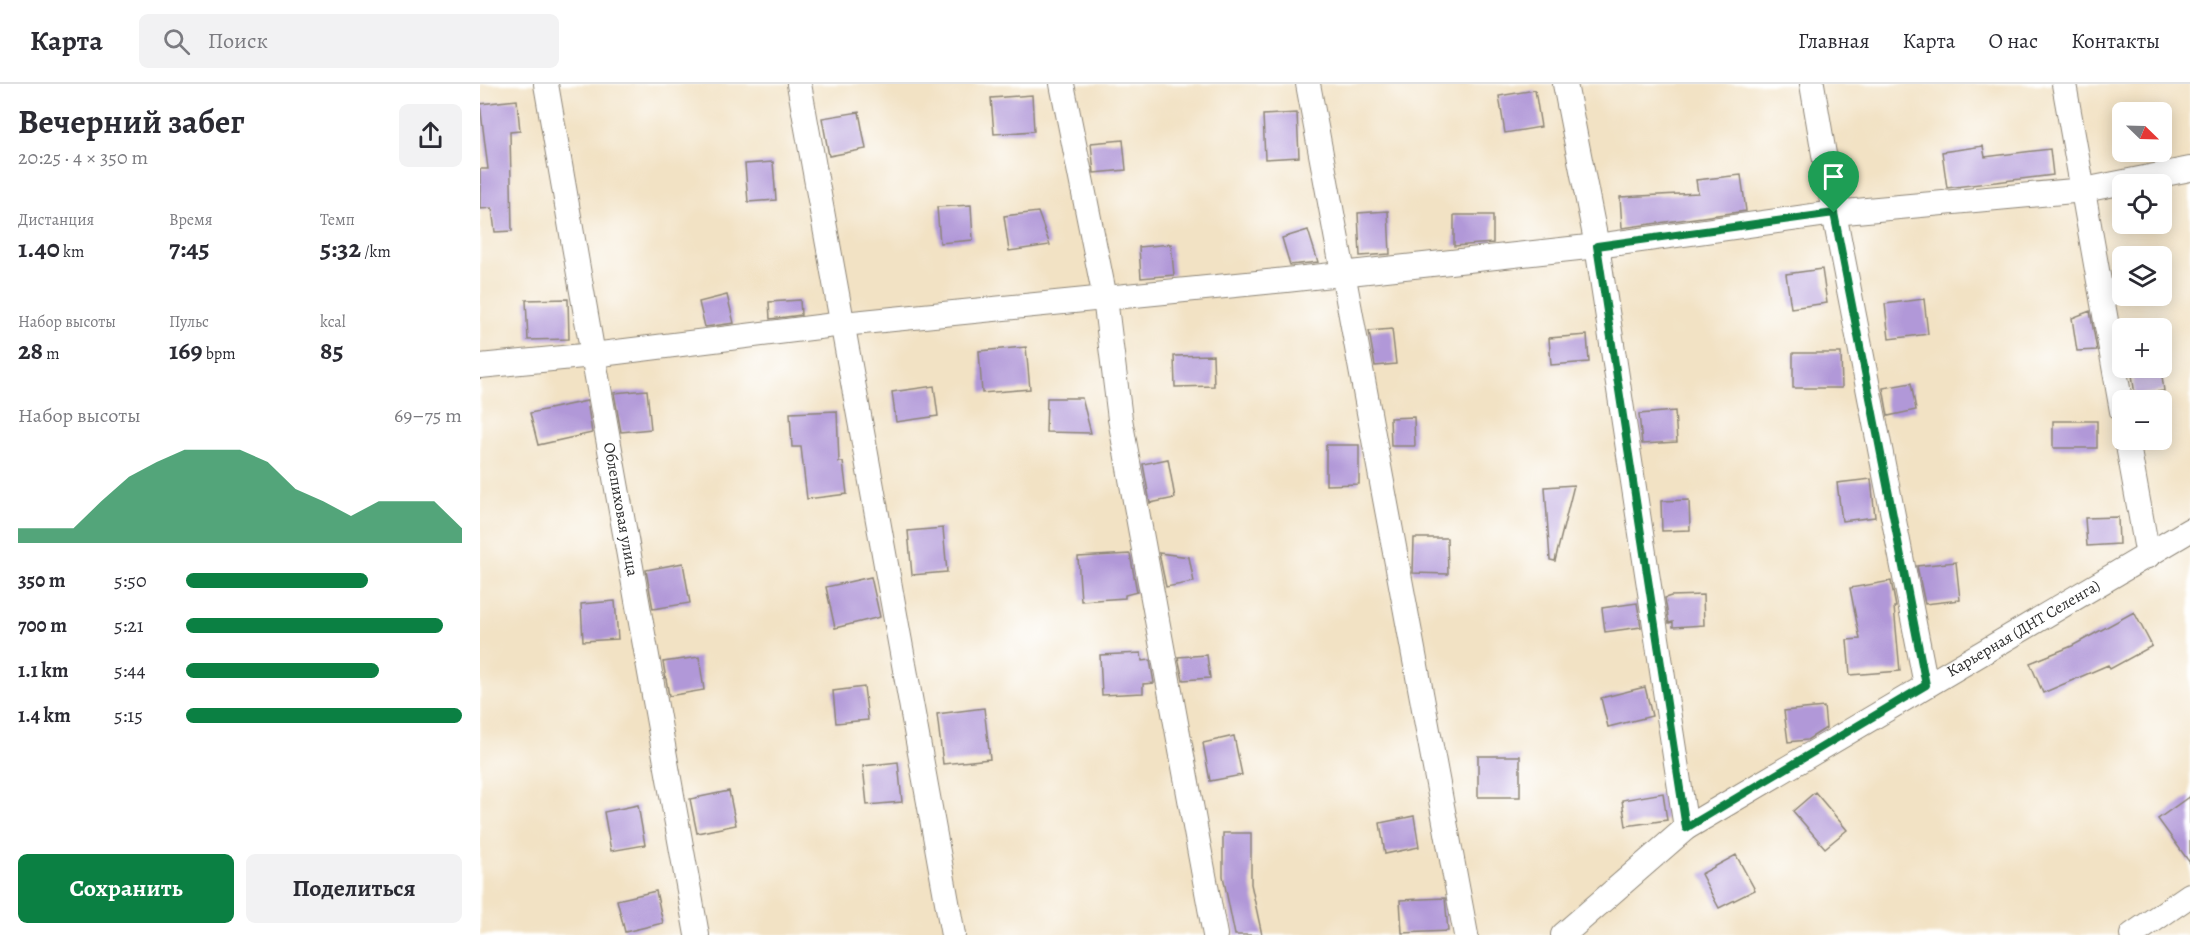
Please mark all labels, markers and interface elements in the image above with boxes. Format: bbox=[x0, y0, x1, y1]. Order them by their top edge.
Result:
search box bbox=[139, 14, 559, 68]
text: Карта bbox=[30, 22, 103, 60]
icon: search bbox=[160, 25, 193, 58]
text: Поиск bbox=[208, 26, 268, 56]
text: Главная bbox=[1798, 27, 1870, 55]
text: Карта bbox=[1903, 27, 1955, 55]
text: О нас bbox=[1988, 27, 2038, 55]
text: Контакты bbox=[2071, 27, 2160, 55]
text: Вечерний забег bbox=[18, 99, 245, 144]
north arrow bbox=[2112, 102, 2172, 162]
map controls bbox=[2112, 102, 2172, 450]
button: share bbox=[399, 104, 462, 167]
text: 20:25 · 4 × 350 m bbox=[18, 144, 148, 171]
pin bbox=[1808, 151, 1859, 213]
icon: arrive bbox=[1817, 160, 1850, 193]
button: locate bbox=[2112, 174, 2172, 234]
text: Дистанция bbox=[18, 209, 94, 231]
text: Время bbox=[169, 209, 213, 231]
text: Темп bbox=[320, 209, 355, 231]
text: 1.40 bbox=[18, 231, 60, 266]
text: 7:45 bbox=[169, 231, 210, 266]
text: 5:32 bbox=[320, 231, 361, 266]
text: km bbox=[60, 241, 84, 263]
text: /km bbox=[361, 241, 391, 263]
button: layers bbox=[2112, 246, 2172, 306]
text: Набор высоты bbox=[18, 311, 116, 333]
text: Пульс bbox=[169, 311, 209, 333]
text: kcal bbox=[320, 311, 346, 333]
button: + bbox=[2112, 318, 2172, 378]
text: 28 bbox=[18, 333, 43, 368]
text: 169 bbox=[169, 333, 203, 368]
text: 85 bbox=[320, 333, 344, 368]
text: m bbox=[43, 343, 60, 365]
text: bpm bbox=[203, 343, 236, 365]
button: − bbox=[2112, 390, 2172, 450]
text: Набор высоты bbox=[18, 402, 141, 429]
text: 69–75 m bbox=[394, 402, 462, 429]
street label: Облепиховая улица bbox=[598, 441, 644, 579]
text: 350 m bbox=[18, 567, 65, 594]
text: 5:50 bbox=[114, 567, 147, 594]
street label: Карьерная (ДНТ Селенга) bbox=[1943, 575, 2104, 682]
text: 700 m bbox=[18, 612, 67, 639]
text: 5:21 bbox=[114, 612, 144, 639]
text: 1.1 km bbox=[18, 657, 68, 684]
text: 5:44 bbox=[114, 657, 145, 684]
text: 1.4 km bbox=[18, 702, 71, 729]
text: 5:15 bbox=[114, 702, 143, 729]
button: Сохранить bbox=[18, 854, 234, 923]
button: Поделиться bbox=[246, 854, 462, 923]

